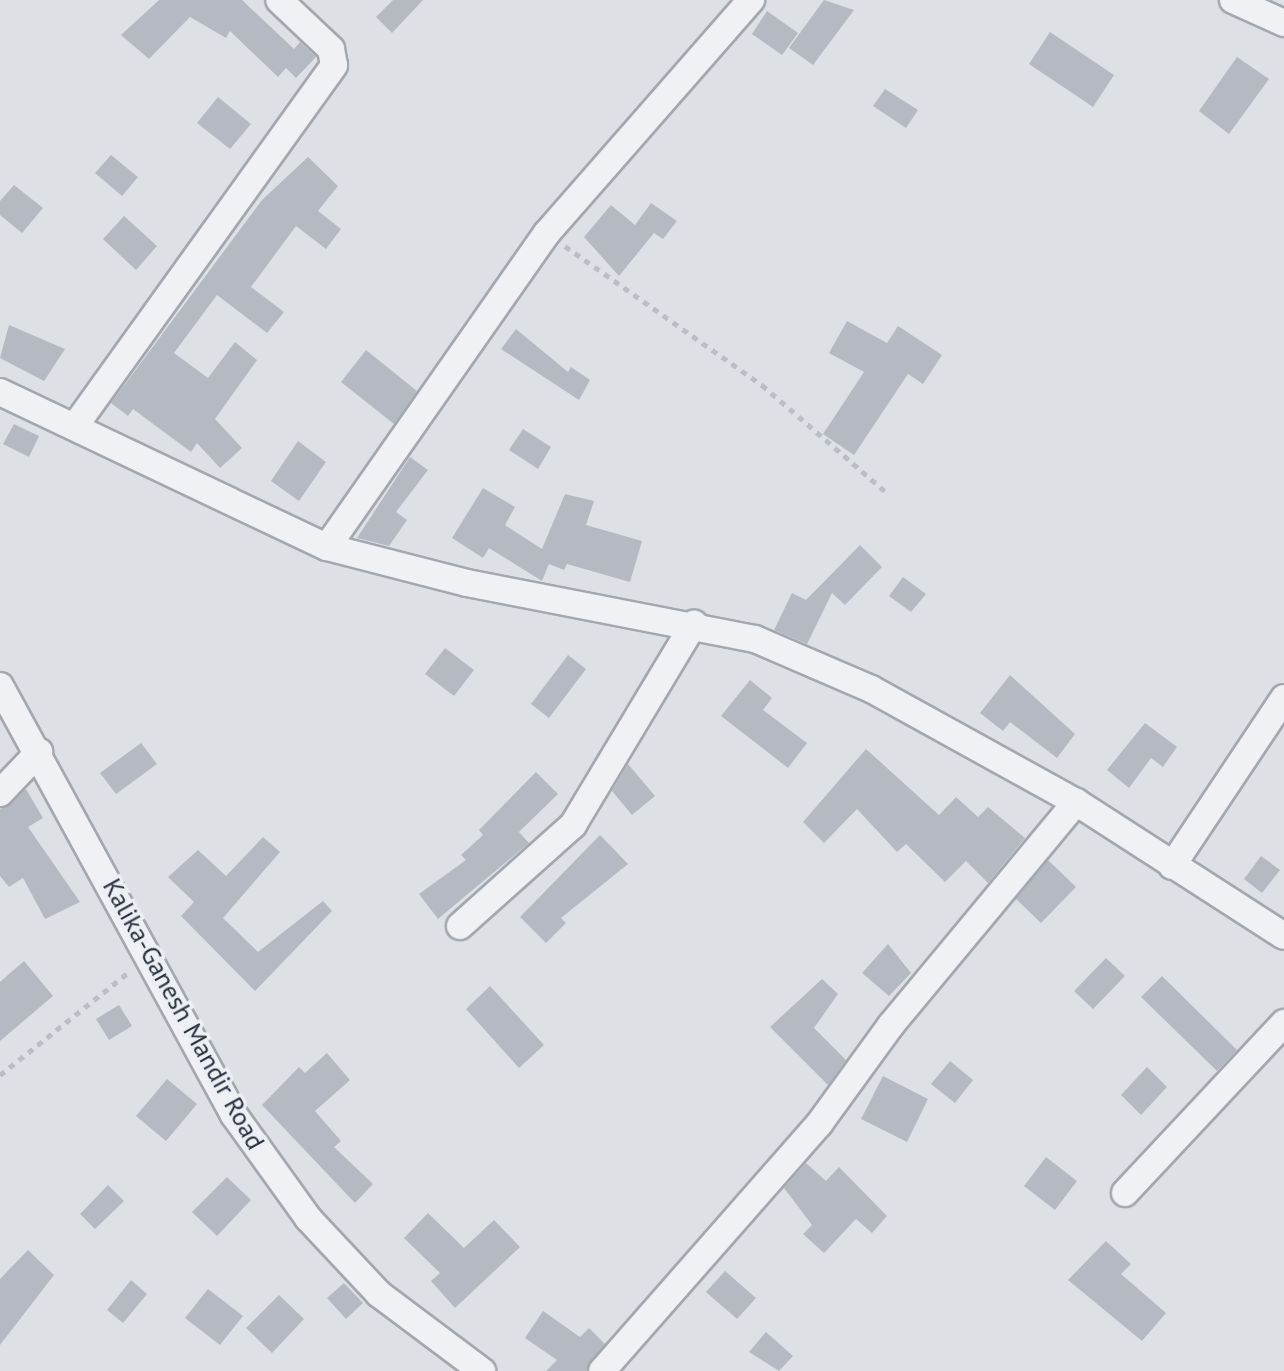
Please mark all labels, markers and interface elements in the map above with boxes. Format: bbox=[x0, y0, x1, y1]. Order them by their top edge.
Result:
street label: Kalika-Ganesh Mandir Road bbox=[96, 873, 272, 1155]

